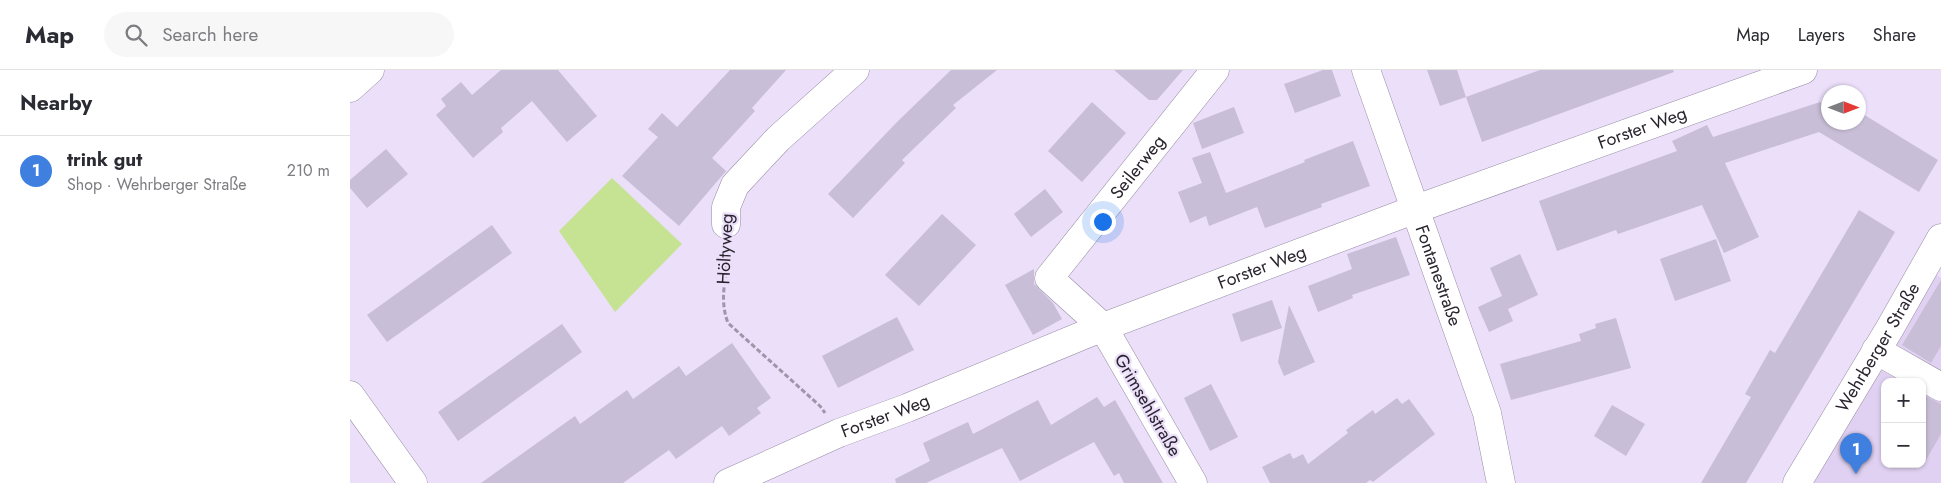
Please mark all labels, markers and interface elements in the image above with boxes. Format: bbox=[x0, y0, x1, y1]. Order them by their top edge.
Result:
search box bbox=[104, 12, 454, 57]
text: Map bbox=[25, 17, 74, 52]
icon: search bbox=[122, 21, 150, 49]
text: Search here bbox=[162, 21, 258, 48]
text: Map bbox=[1736, 22, 1770, 48]
text: Layers bbox=[1798, 22, 1845, 48]
text: Share bbox=[1873, 22, 1916, 48]
north arrow bbox=[1821, 85, 1866, 130]
text: Nearby bbox=[20, 88, 92, 118]
street label: Forster Weg bbox=[1594, 100, 1690, 156]
street label: Seilerweg bbox=[1104, 129, 1171, 205]
text: trink gut bbox=[67, 146, 142, 173]
text: 1 bbox=[32, 159, 40, 182]
text: 210 m bbox=[287, 159, 330, 182]
text: Shop · Wehrberger Straße bbox=[67, 173, 246, 196]
your location bbox=[1090, 209, 1116, 235]
street label: Höltyweg bbox=[710, 213, 740, 285]
street label: Fontanestraße bbox=[1409, 222, 1468, 330]
street label: Forster Weg bbox=[1214, 239, 1310, 296]
street label: Wehrberger Straße bbox=[1829, 278, 1926, 417]
street label: Grimsehlstraße bbox=[1108, 349, 1188, 461]
map controls bbox=[1881, 378, 1926, 468]
button: + bbox=[1881, 378, 1926, 423]
street label: Forster Weg bbox=[837, 387, 933, 444]
button: − bbox=[1881, 423, 1926, 468]
pin: 1 bbox=[1840, 433, 1872, 474]

